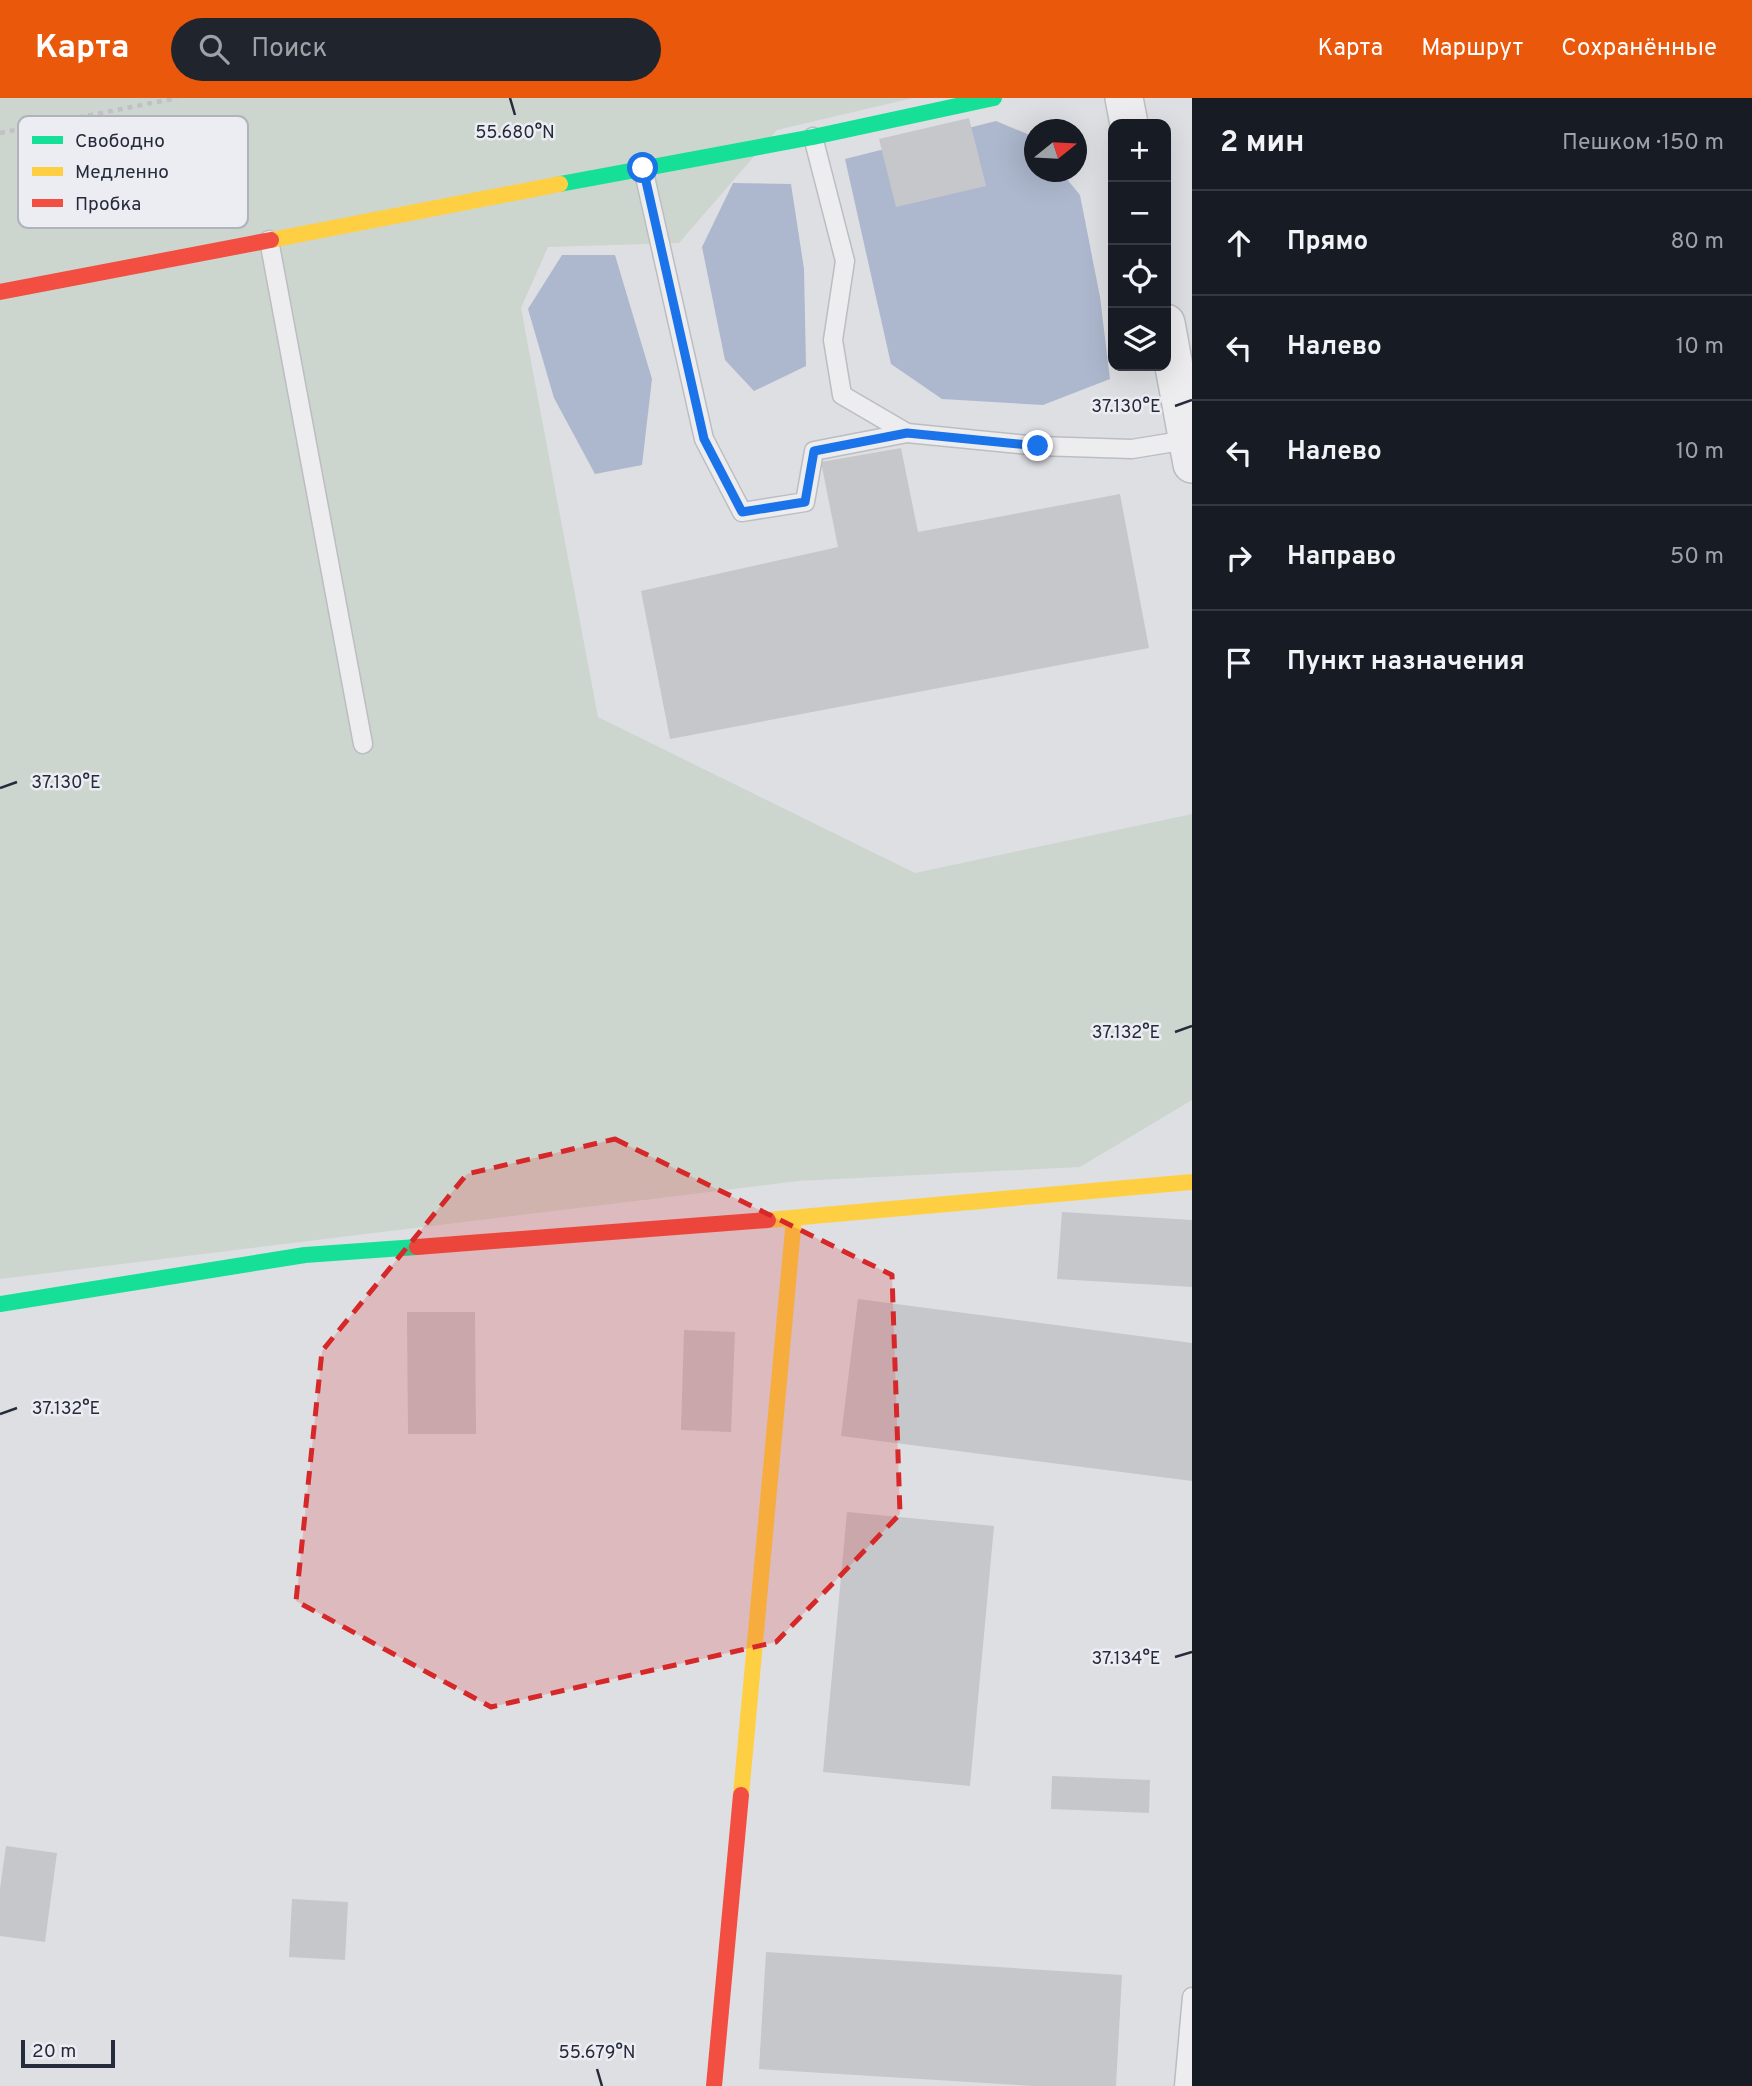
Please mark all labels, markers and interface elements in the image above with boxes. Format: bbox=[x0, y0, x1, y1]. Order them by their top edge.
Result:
search box bbox=[171, 18, 661, 81]
text: Карта bbox=[35, 28, 129, 70]
icon: search bbox=[195, 30, 233, 68]
text: Поиск bbox=[251, 33, 327, 66]
text: Карта bbox=[1317, 34, 1383, 64]
text: Маршрут bbox=[1421, 34, 1523, 64]
text: Сохранённые bbox=[1561, 34, 1717, 64]
legend bbox=[18, 116, 248, 228]
north arrow bbox=[1024, 119, 1087, 182]
map controls bbox=[1108, 119, 1171, 371]
button: + bbox=[1108, 119, 1171, 182]
text: 55.680°N bbox=[475, 122, 555, 145]
text: 2 мин bbox=[1220, 125, 1304, 162]
text: Пешком · 150 m bbox=[1562, 129, 1724, 158]
text: Свободно bbox=[75, 130, 165, 154]
route start bbox=[627, 152, 658, 183]
text: Медленно bbox=[75, 161, 169, 185]
button: − bbox=[1108, 182, 1171, 245]
text: Пробка bbox=[75, 193, 141, 217]
icon: ahead bbox=[1220, 224, 1258, 262]
text: Прямо bbox=[1287, 226, 1368, 259]
text: 80 m bbox=[1671, 228, 1724, 257]
button: locate bbox=[1108, 245, 1171, 308]
button: layers bbox=[1108, 308, 1171, 371]
icon: left bbox=[1220, 329, 1258, 367]
text: Налево bbox=[1287, 331, 1382, 364]
text: 10 m bbox=[1676, 333, 1724, 362]
text: 37.130°E bbox=[1091, 396, 1161, 419]
route end bbox=[1022, 430, 1053, 461]
icon: left bbox=[1220, 434, 1258, 472]
text: Налево bbox=[1287, 436, 1382, 469]
text: 10 m bbox=[1676, 438, 1724, 467]
icon: right bbox=[1220, 539, 1258, 577]
text: Направо bbox=[1287, 541, 1396, 574]
text: 50 m bbox=[1670, 543, 1724, 572]
icon: arrive bbox=[1220, 644, 1258, 682]
text: Пункт назначения bbox=[1287, 646, 1525, 679]
text: 37.130°E bbox=[31, 772, 101, 795]
text: 37.132°E bbox=[1092, 1022, 1160, 1045]
text: 37.132°E bbox=[32, 1398, 100, 1421]
text: 37.134°E bbox=[1091, 1648, 1161, 1671]
scale bar bbox=[21, 2037, 116, 2069]
text: 20 m bbox=[32, 2040, 76, 2064]
text: 55.679°N bbox=[558, 2042, 636, 2065]

